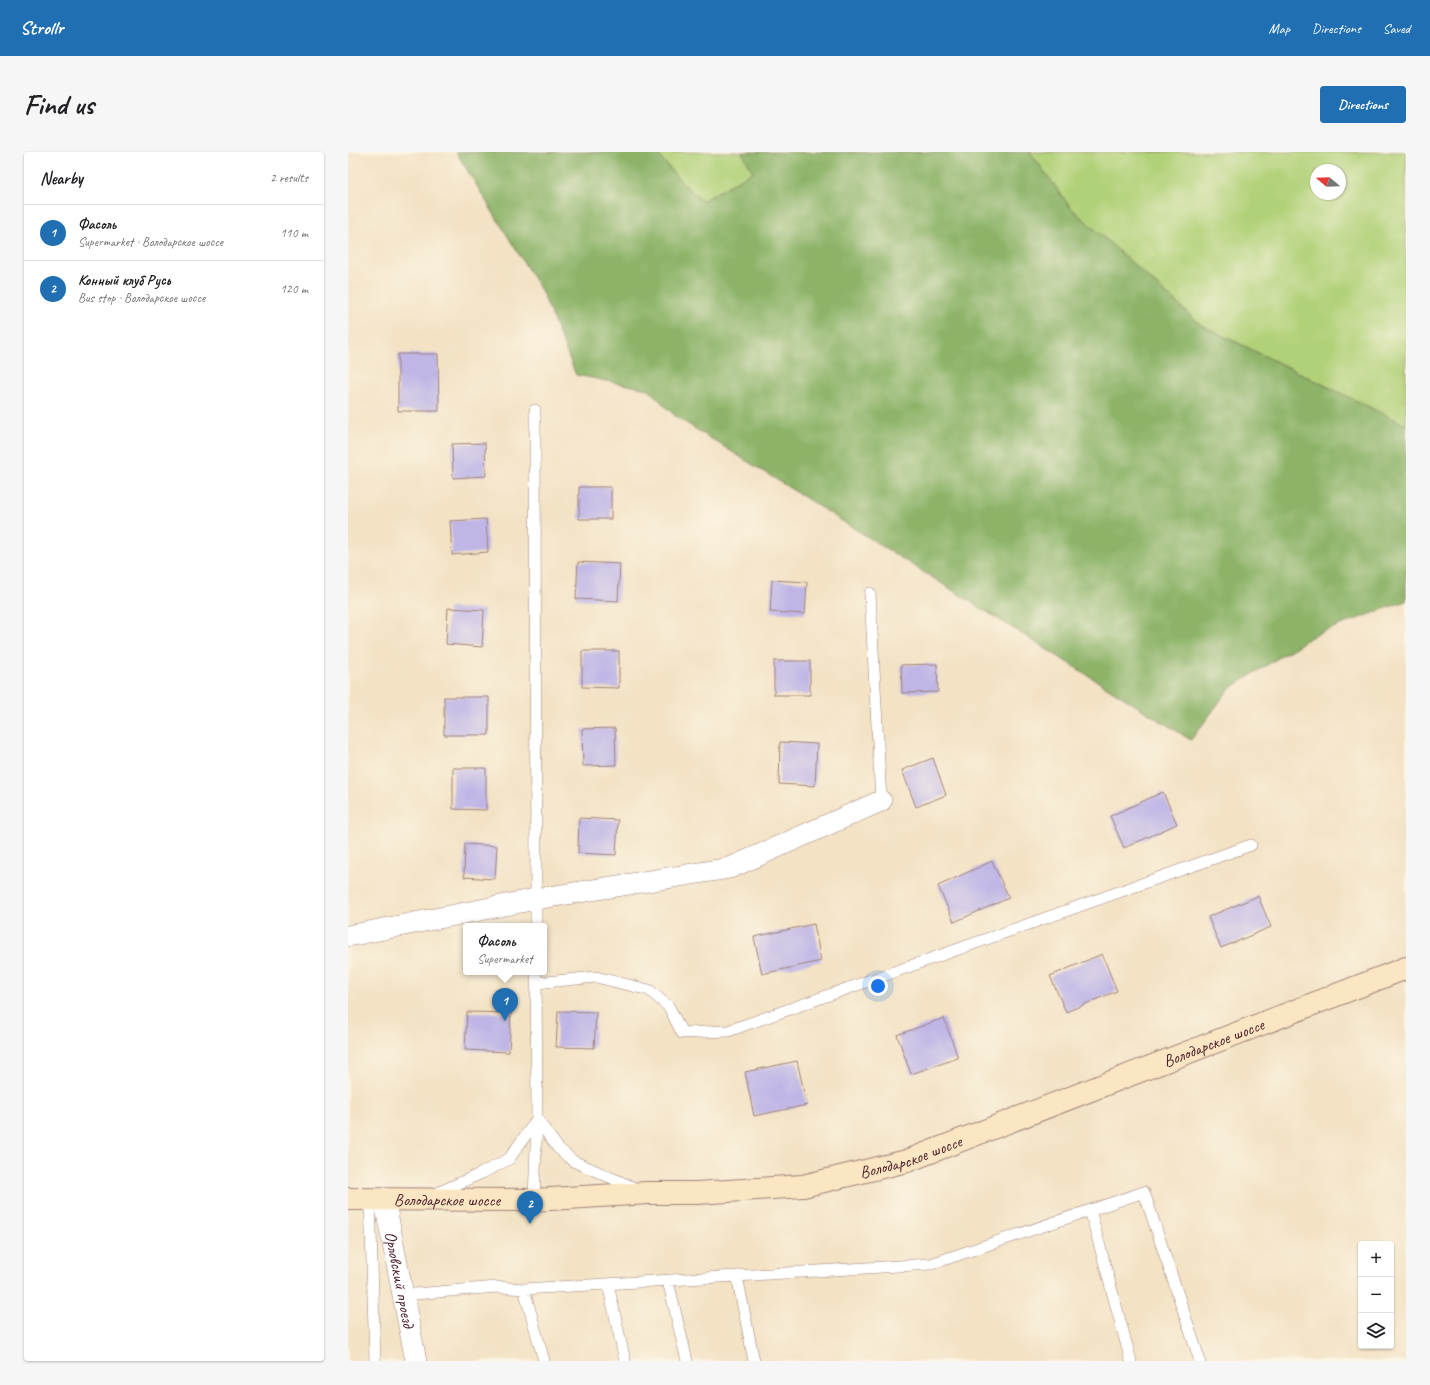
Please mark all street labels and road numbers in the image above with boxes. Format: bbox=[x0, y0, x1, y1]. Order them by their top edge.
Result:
street label: Володарское шоссе bbox=[1160, 1013, 1268, 1071]
street label: Володарское шоссе bbox=[857, 1130, 966, 1183]
street label: Володарское шоссе bbox=[394, 1189, 502, 1210]
street label: Орловский проезд bbox=[380, 1230, 420, 1331]

